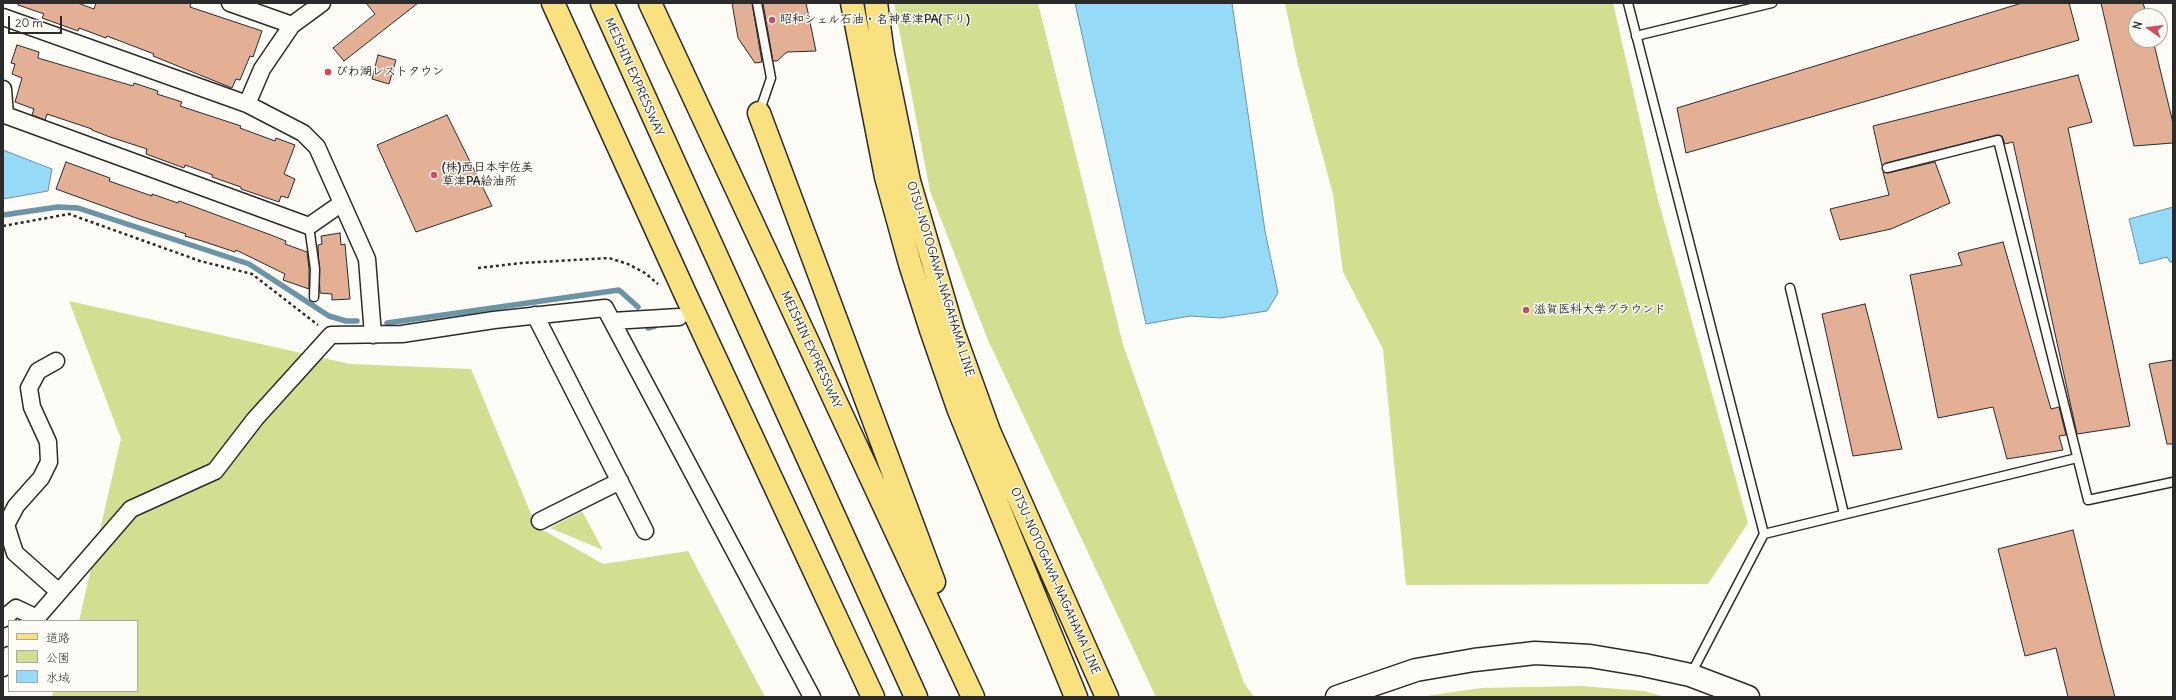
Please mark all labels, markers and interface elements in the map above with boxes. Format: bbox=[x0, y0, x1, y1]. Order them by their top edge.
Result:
scale bar bbox=[10, 8, 64, 34]
north arrow bbox=[2128, 8, 2168, 48]
place label: 昭和シェル石油・名神草津PA(下り) bbox=[780, 13, 970, 27]
text: 20 m bbox=[15, 15, 43, 30]
marker: 昭和シェル石油・名神草津PA(下り) bbox=[767, 15, 777, 25]
street label: MEISHIN EXPRESSWAY bbox=[601, 16, 667, 138]
text: N bbox=[2130, 20, 2145, 31]
place label: びわ湖レストタウン bbox=[336, 65, 444, 79]
marker: びわ湖レストタウン bbox=[323, 67, 333, 77]
place label: (株)西日本宇佐美 草津PA給油所 bbox=[442, 161, 533, 189]
marker: (株)西日本宇佐美 草津PA給油所 bbox=[429, 170, 439, 180]
street label: OTSU-NOTOGAWA-NAGAHAMA LINE bbox=[903, 180, 977, 378]
street label: MEISHIN EXPRESSWAY bbox=[777, 289, 845, 411]
place label: 滋賀医科大学グラウンド bbox=[1534, 303, 1666, 317]
marker: 滋賀医科大学グラウンド bbox=[1521, 305, 1531, 315]
street label: OTSU-NOTOGAWA-NAGAHAMA LINE bbox=[1007, 485, 1103, 677]
legend bbox=[8, 620, 138, 692]
text: 道路 bbox=[46, 630, 70, 645]
text: 公園 bbox=[46, 650, 70, 665]
text: 水域 bbox=[46, 670, 70, 685]

